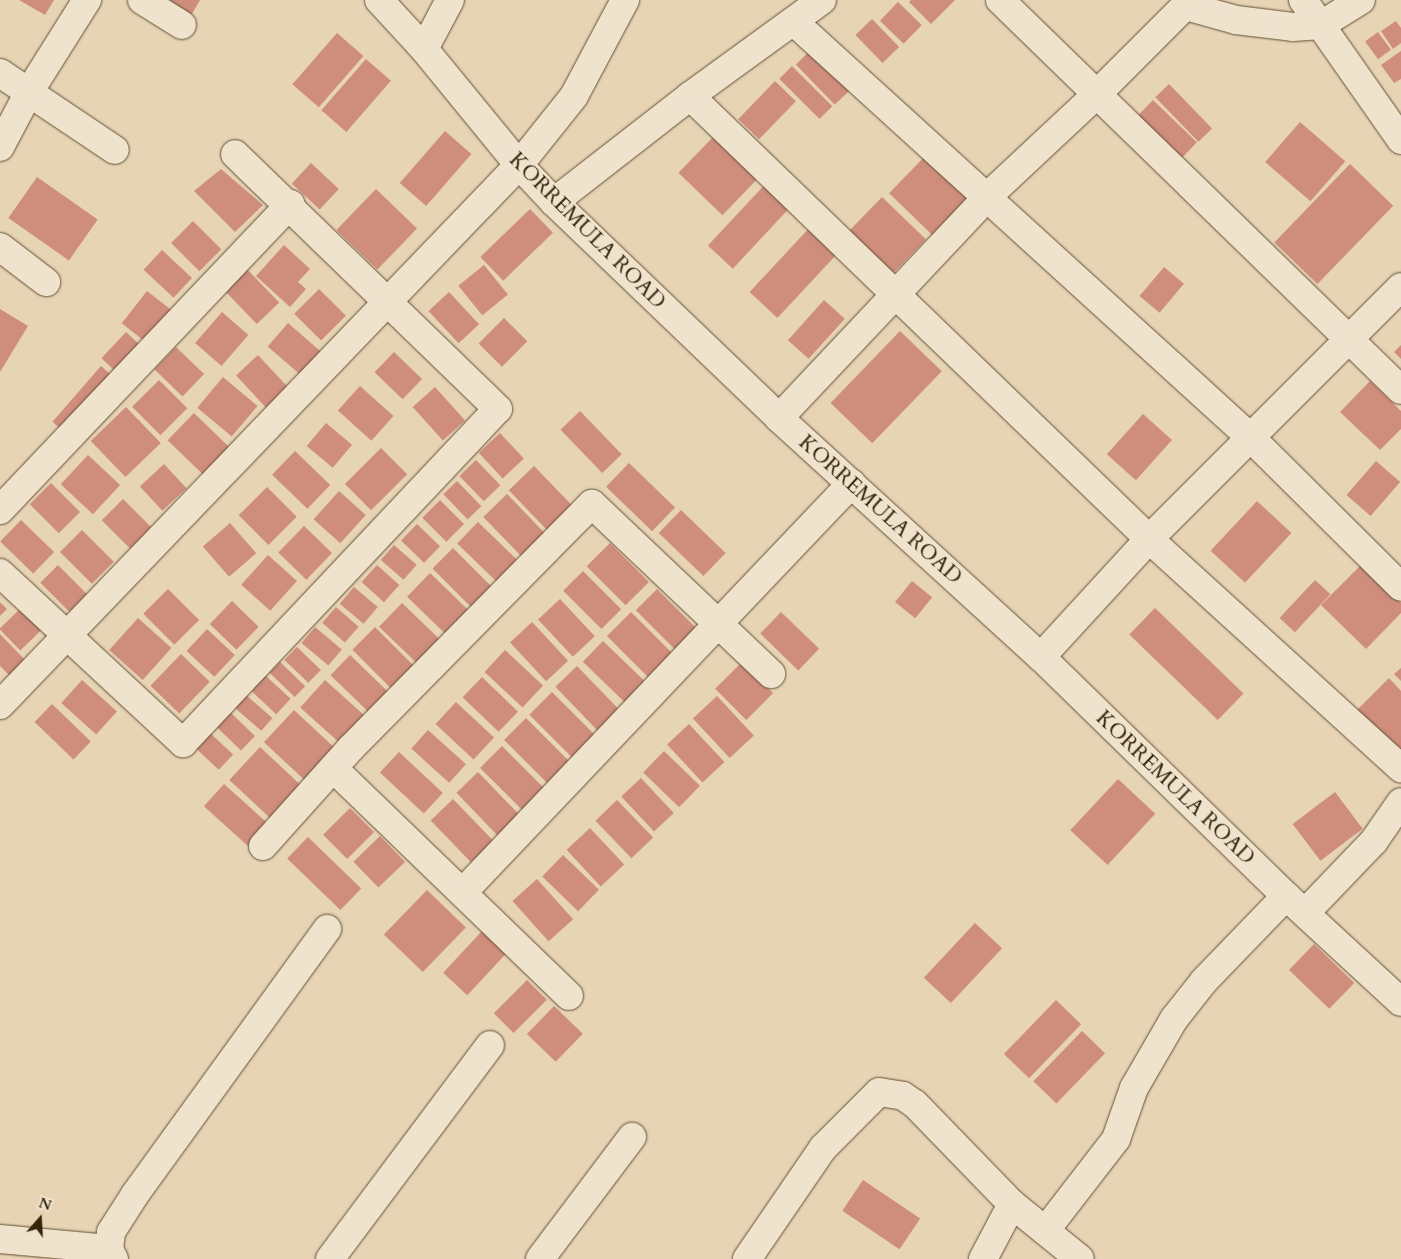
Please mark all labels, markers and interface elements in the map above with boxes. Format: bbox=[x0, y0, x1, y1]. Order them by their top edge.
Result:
street label: KORREMULA ROAD bbox=[504, 148, 670, 314]
street label: KORREMULA ROAD bbox=[793, 430, 967, 590]
street label: KORREMULA ROAD bbox=[1090, 706, 1260, 870]
text: N bbox=[36, 1193, 54, 1215]
north arrow bbox=[15, 1194, 65, 1244]

